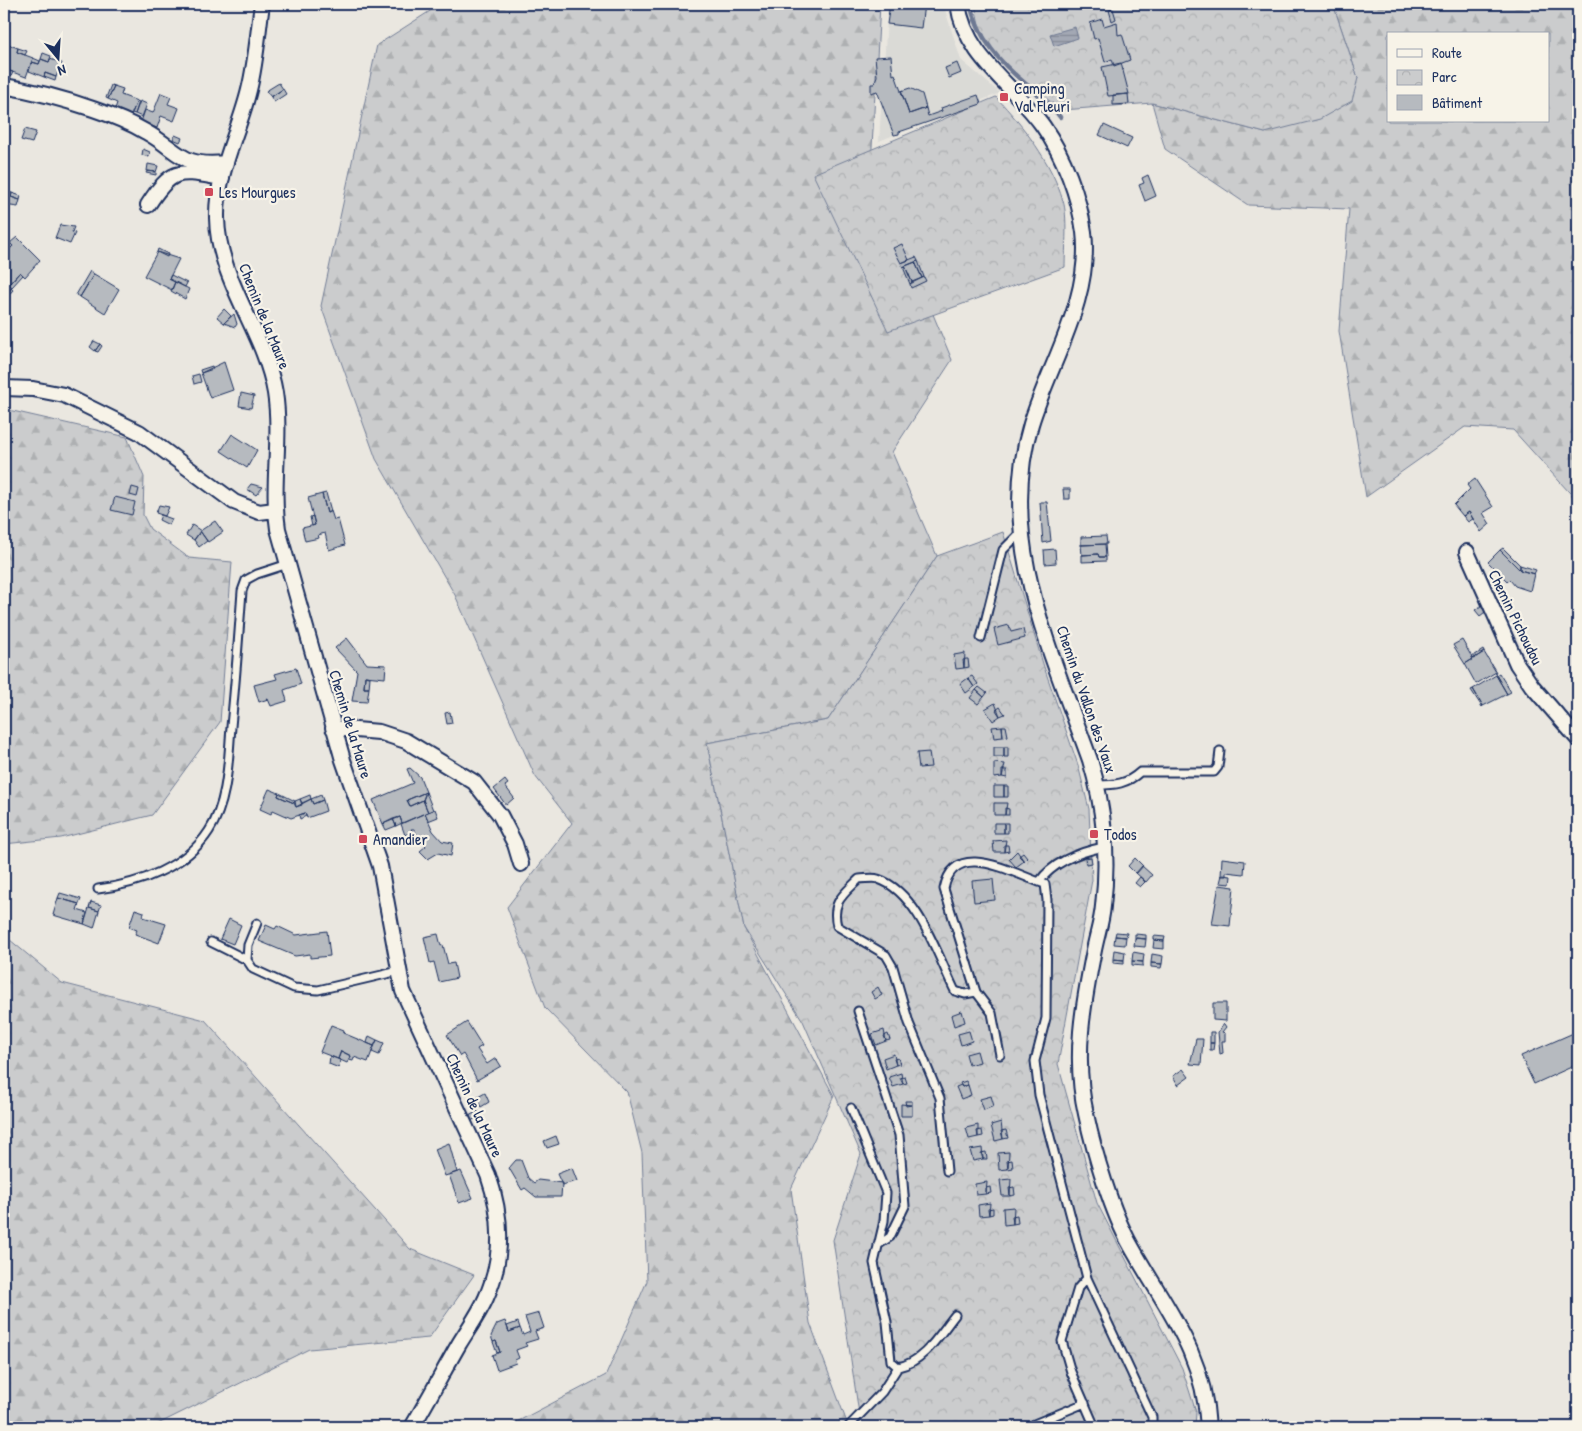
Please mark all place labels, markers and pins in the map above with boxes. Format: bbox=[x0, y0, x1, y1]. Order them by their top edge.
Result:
place label: Camping Val Fleuri bbox=[1014, 77, 1070, 117]
marker: Camping Val Fleuri bbox=[998, 91, 1010, 103]
place label: Les Mourgues bbox=[219, 181, 296, 203]
marker: Les Mourgues bbox=[203, 186, 215, 198]
place label: Todos bbox=[1104, 823, 1137, 845]
place label: Amandier bbox=[373, 828, 428, 850]
marker: Todos bbox=[1088, 828, 1100, 840]
marker: Amandier bbox=[357, 833, 369, 845]

